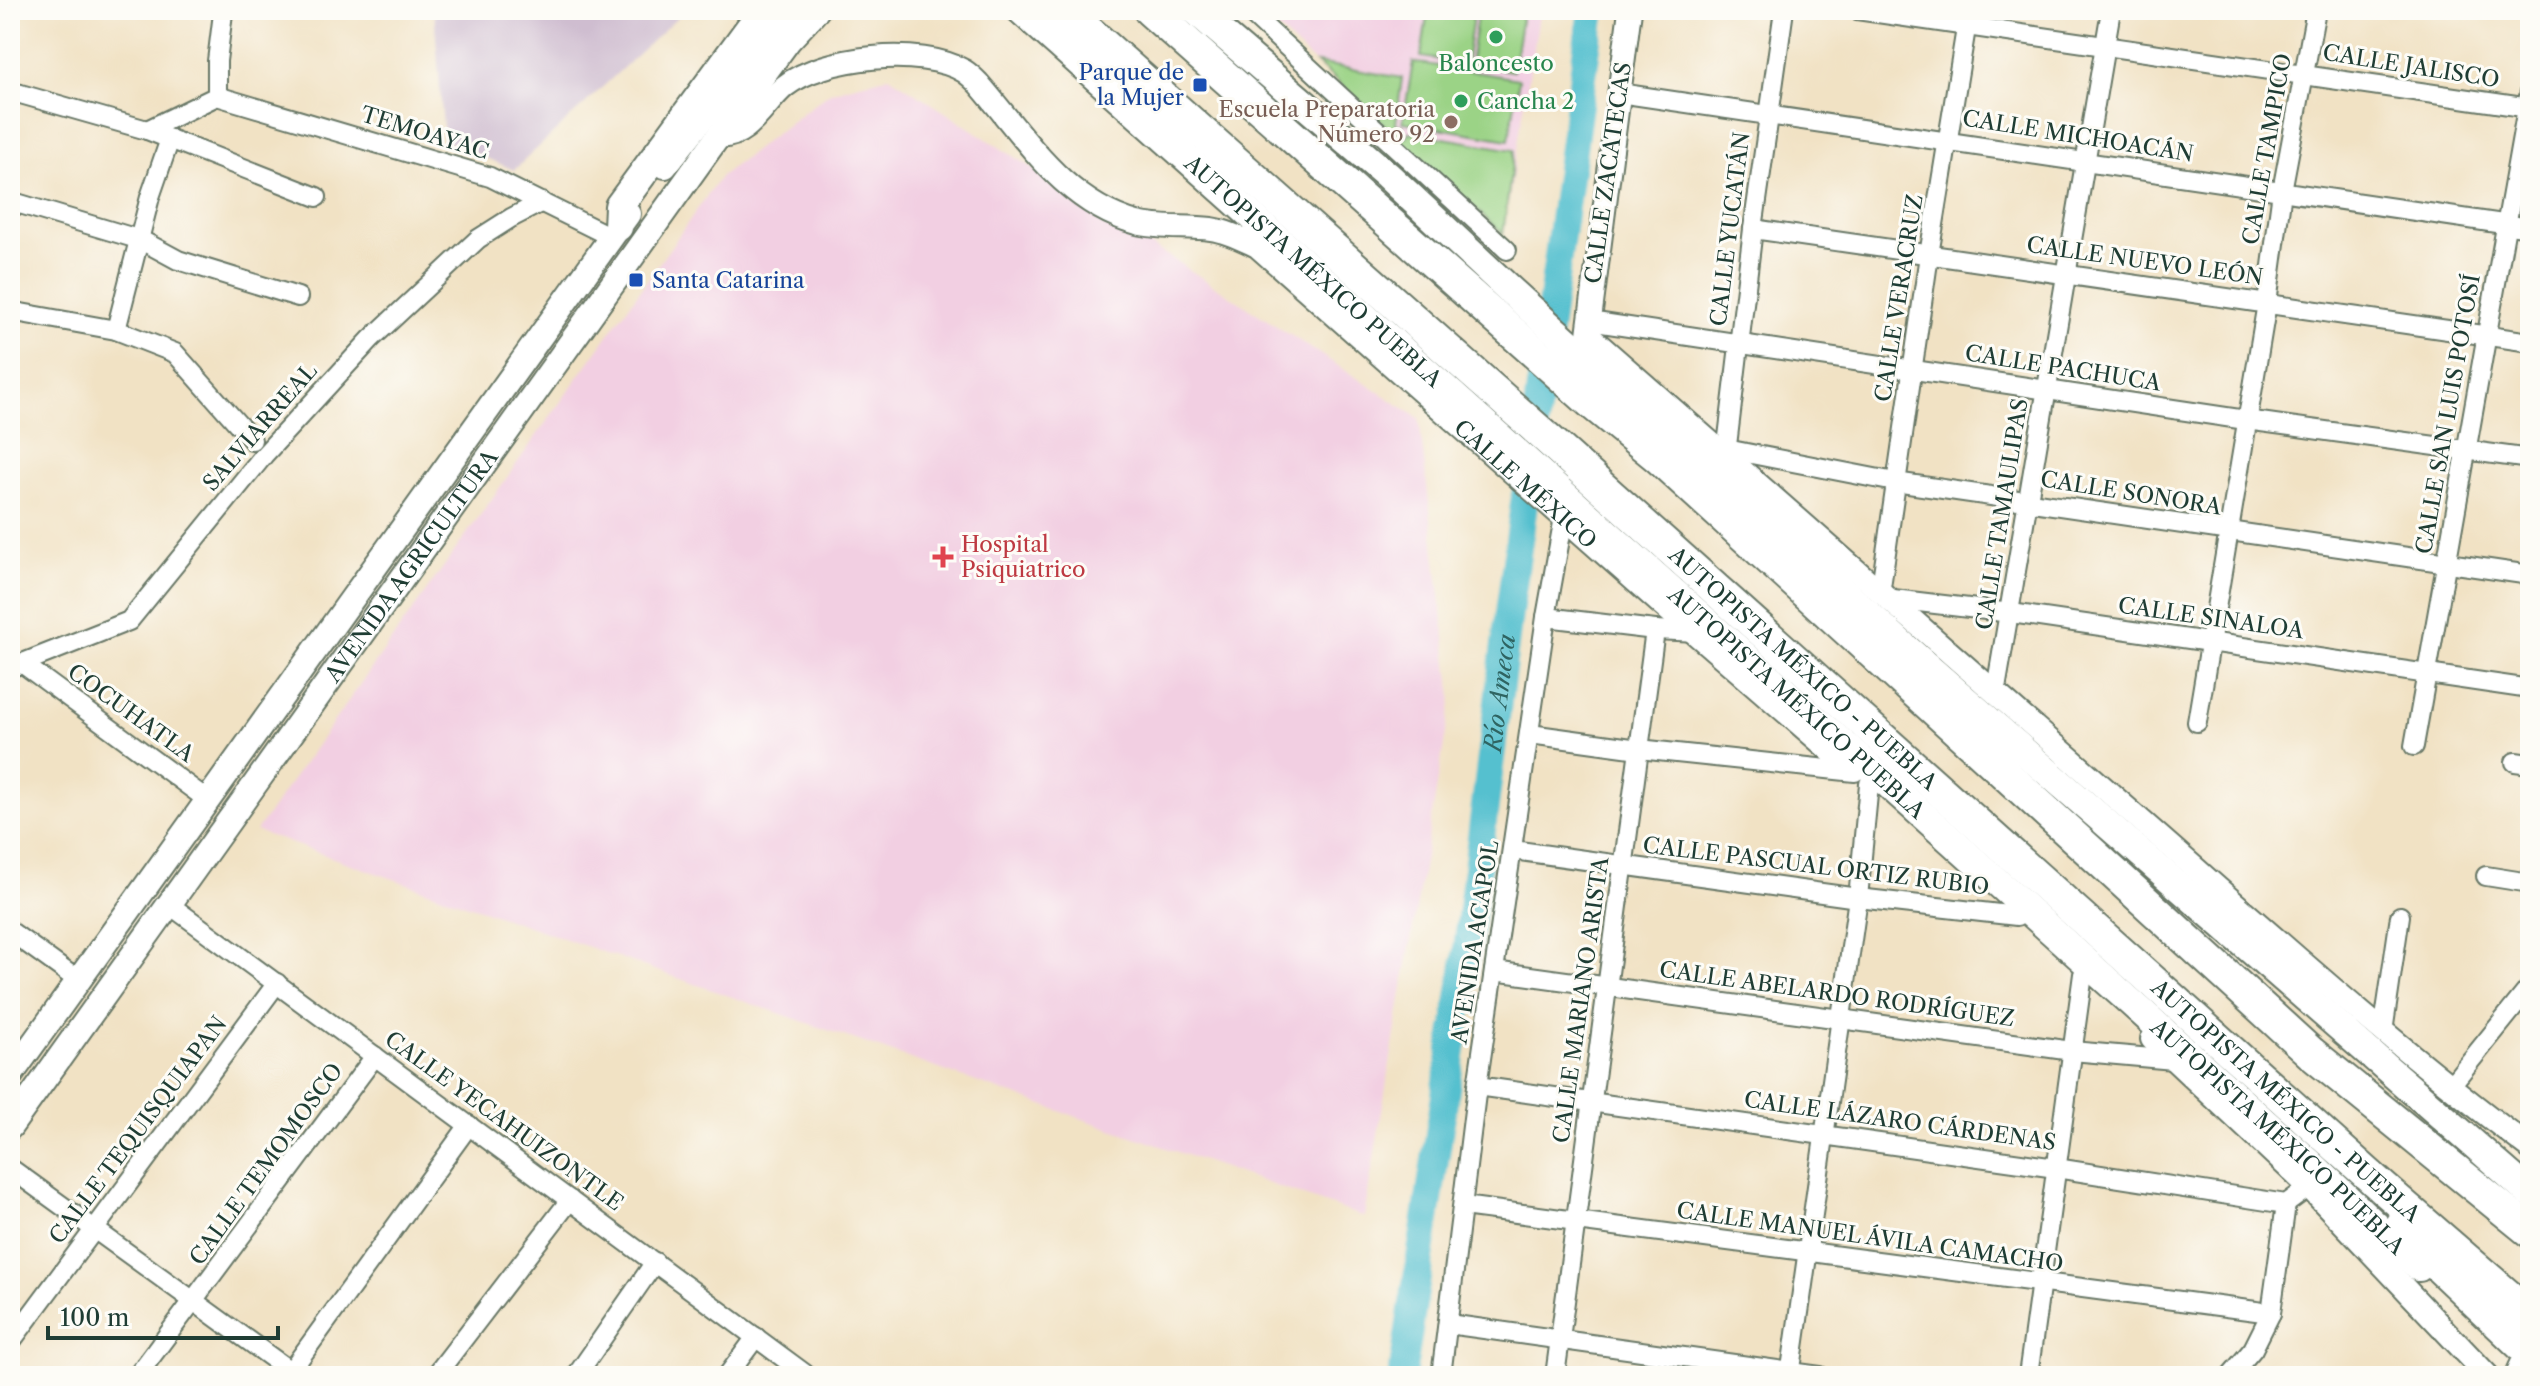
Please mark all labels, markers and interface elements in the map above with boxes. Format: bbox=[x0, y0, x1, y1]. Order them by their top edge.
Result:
marker: Baloncesto bbox=[1487, 28, 1505, 46]
street label: CALLE JALISCO bbox=[2321, 39, 2501, 93]
place label: Baloncesto bbox=[1438, 50, 1554, 77]
street label: CALLE TAMPICO bbox=[2237, 51, 2297, 247]
place label: Parque de la Mujer bbox=[1078, 59, 1184, 111]
street label: CALLE ZACATECAS bbox=[1579, 61, 1637, 285]
marker: Parque de la Mujer bbox=[1191, 76, 1209, 94]
place label: Cancha 2 bbox=[1477, 88, 1575, 115]
marker: Cancha 2 bbox=[1452, 92, 1470, 110]
place label: Escuela Preparatoria Número 92 bbox=[1218, 96, 1435, 148]
street label: TEMOAYAC bbox=[358, 101, 492, 165]
street label: CALLE MICHOACÁN bbox=[1961, 103, 2196, 168]
marker: Escuela Preparatoria Número 92 bbox=[1442, 113, 1460, 131]
street label: CALLE YUCATÁN bbox=[1704, 130, 1755, 328]
street label: AUTOPISTA MÉXICO PUEBLA bbox=[1179, 149, 1448, 393]
street label: CALLE VERACRUZ bbox=[1869, 192, 1929, 404]
street label: CALLE NUEVO LEÓN bbox=[2025, 230, 2265, 291]
place label: Santa Catarina bbox=[652, 267, 805, 294]
marker: Santa Catarina bbox=[627, 271, 645, 289]
street label: CALLE SAN LUIS POTOSÍ bbox=[2409, 272, 2486, 556]
street label: CALLE PACHUCA bbox=[1963, 339, 2164, 397]
street label: SALVIARREAL bbox=[197, 357, 323, 496]
street label: CALLE TAMAULIPAS bbox=[1970, 396, 2034, 632]
street label: CALLE MÉXICO bbox=[1449, 414, 1602, 554]
street label: AVENIDA AGRICULTURA bbox=[319, 444, 504, 688]
street label: CALLE SONORA bbox=[2039, 465, 2224, 521]
place label: Hospital Psiquiatrico bbox=[961, 531, 1086, 583]
street label: AUTOPISTA MÉXICO - PUEBLA bbox=[1663, 540, 1944, 796]
marker: Hospital Psiquiatrico bbox=[932, 546, 954, 568]
street label: AUTOPISTA MÉXICO PUEBLA bbox=[1662, 580, 1932, 825]
street label: CALLE SINALOA bbox=[2116, 592, 2306, 644]
water label: Río Ameca bbox=[1477, 632, 1521, 755]
street label: COCUHATLA bbox=[62, 658, 200, 768]
street label: CALLE PASCUAL ORTIZ RUBIO bbox=[1641, 831, 1991, 901]
street label: AVENIDA ACAPOL bbox=[1445, 838, 1504, 1047]
street label: CALLE MARIANO ARISTA bbox=[1548, 855, 1615, 1145]
street label: CALLE ABELARDO RODRÍGUEZ bbox=[1658, 955, 2016, 1032]
street label: AUTOPISTA MÉXICO - PUEBLA bbox=[2145, 973, 2427, 1228]
street label: CALLE TEQUISQUIAPAN bbox=[43, 1011, 233, 1249]
street label: AUTOPISTA MÉXICO PUEBLA bbox=[2145, 1013, 2411, 1261]
street label: CALLE YECAHUIZONTLE bbox=[380, 1026, 628, 1216]
street label: CALLE TEMOMOSCO bbox=[184, 1058, 348, 1270]
street label: CALLE LÁZARO CÁRDENAS bbox=[1742, 1085, 2058, 1156]
street label: CALLE MANUEL ÁVILA CAMACHO bbox=[1675, 1195, 2065, 1278]
scale bar bbox=[48, 1290, 278, 1340]
text: 100 m bbox=[60, 1303, 129, 1332]

